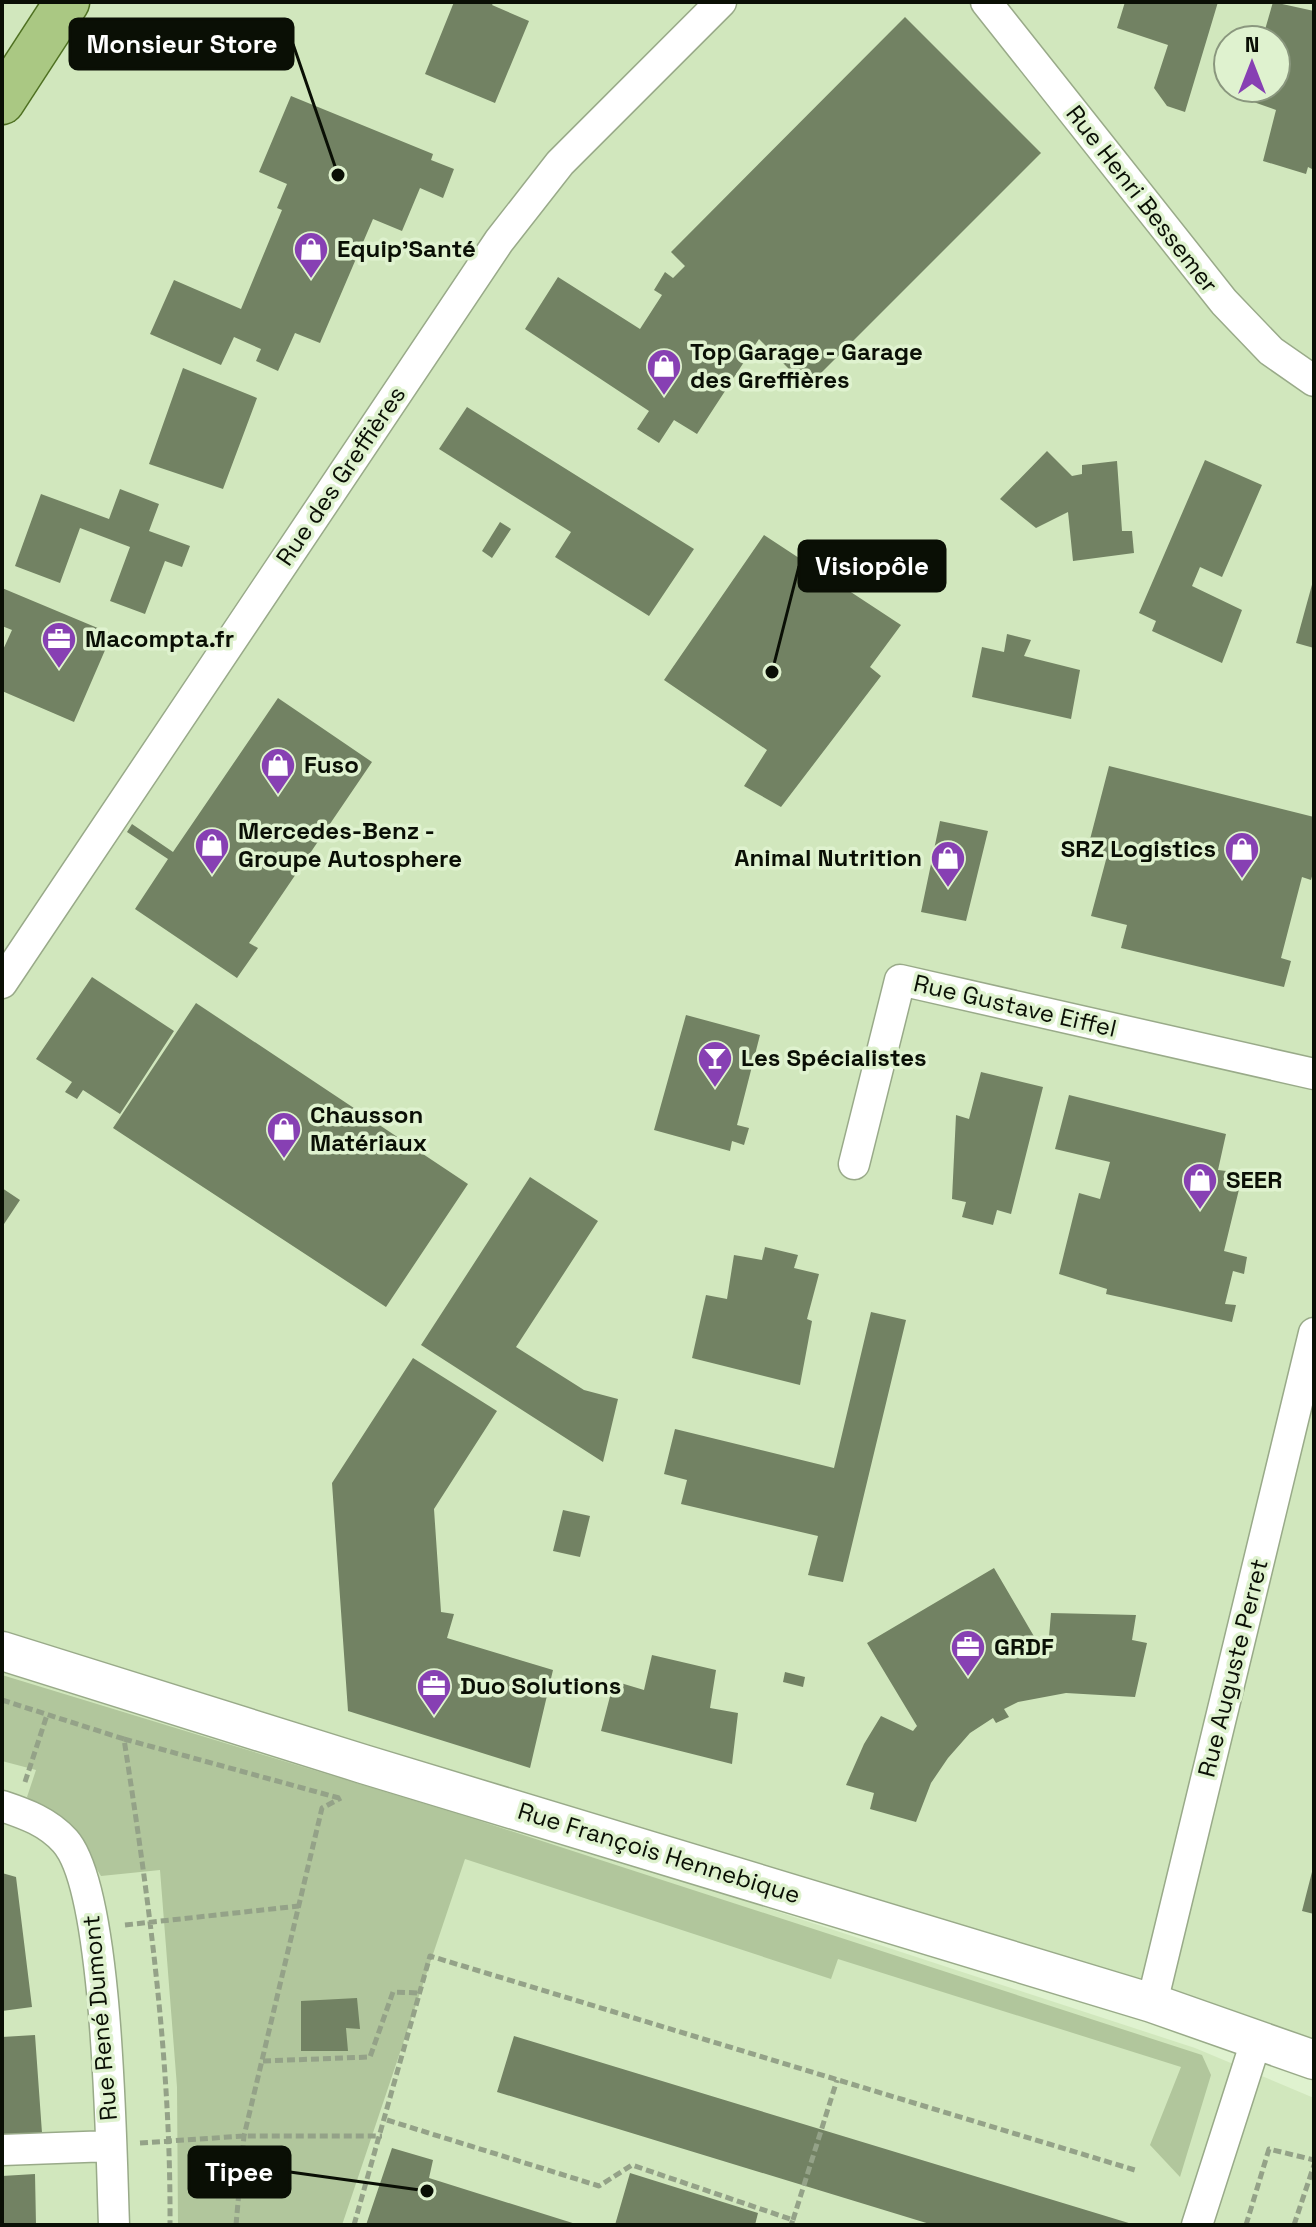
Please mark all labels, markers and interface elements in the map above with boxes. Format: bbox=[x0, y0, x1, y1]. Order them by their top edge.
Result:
callout: Monsieur Store bbox=[70, 19, 293, 69]
north arrow bbox=[1212, 24, 1292, 104]
text: Monsieur Store bbox=[86, 27, 278, 61]
text: N bbox=[1245, 30, 1259, 58]
street label: Rue Henri Bessemer bbox=[1060, 99, 1225, 299]
shop icon: Equip'Santé bbox=[292, 230, 330, 280]
place label: Equip'Santé bbox=[337, 233, 476, 264]
place label: Top Garage - Garage des Greffières bbox=[690, 336, 923, 395]
shop icon: Top Garage - Garage des Greffières bbox=[645, 347, 683, 397]
street label: Rue des Greffières bbox=[269, 380, 412, 572]
callout: Visiopôle bbox=[799, 541, 945, 591]
text: Visiopôle bbox=[815, 549, 929, 583]
office icon: Macompta.fr bbox=[40, 620, 78, 670]
place label: Macompta.fr bbox=[85, 623, 234, 654]
shop icon: Fuso bbox=[259, 746, 297, 796]
place label: Fuso bbox=[304, 749, 359, 780]
place label: Mercedes-Benz - Groupe Autosphere bbox=[238, 815, 462, 874]
shop icon: Mercedes-Benz - Groupe Autosphere bbox=[193, 826, 231, 876]
shop icon: SRZ Logistics bbox=[1223, 830, 1261, 880]
place label: SRZ Logistics bbox=[1061, 833, 1216, 864]
shop icon: Animal Nutrition bbox=[929, 839, 967, 889]
place label: Animal Nutrition bbox=[734, 842, 922, 873]
street label: Rue Gustave Eiffel bbox=[911, 967, 1120, 1044]
bar icon: Les Spécialistes bbox=[696, 1039, 734, 1089]
place label: Les Spécialistes bbox=[741, 1042, 927, 1073]
place label: Chausson Matériaux bbox=[310, 1099, 427, 1158]
shop icon: Chausson Matériaux bbox=[265, 1110, 303, 1160]
shop icon: SEER bbox=[1181, 1161, 1219, 1211]
place label: SEER bbox=[1226, 1164, 1282, 1195]
street label: Rue Auguste Perret bbox=[1190, 1556, 1275, 1780]
office icon: GRDF bbox=[949, 1628, 987, 1678]
place label: GRDF bbox=[994, 1631, 1054, 1662]
office icon: Duo Solutions bbox=[415, 1667, 453, 1717]
place label: Duo Solutions bbox=[460, 1670, 621, 1701]
street label: Rue François Hennebique bbox=[514, 1795, 804, 1910]
street label: Rue René Dumont bbox=[75, 1914, 124, 2122]
callout: Tipee bbox=[189, 2147, 290, 2197]
text: Tipee bbox=[205, 2155, 273, 2189]

